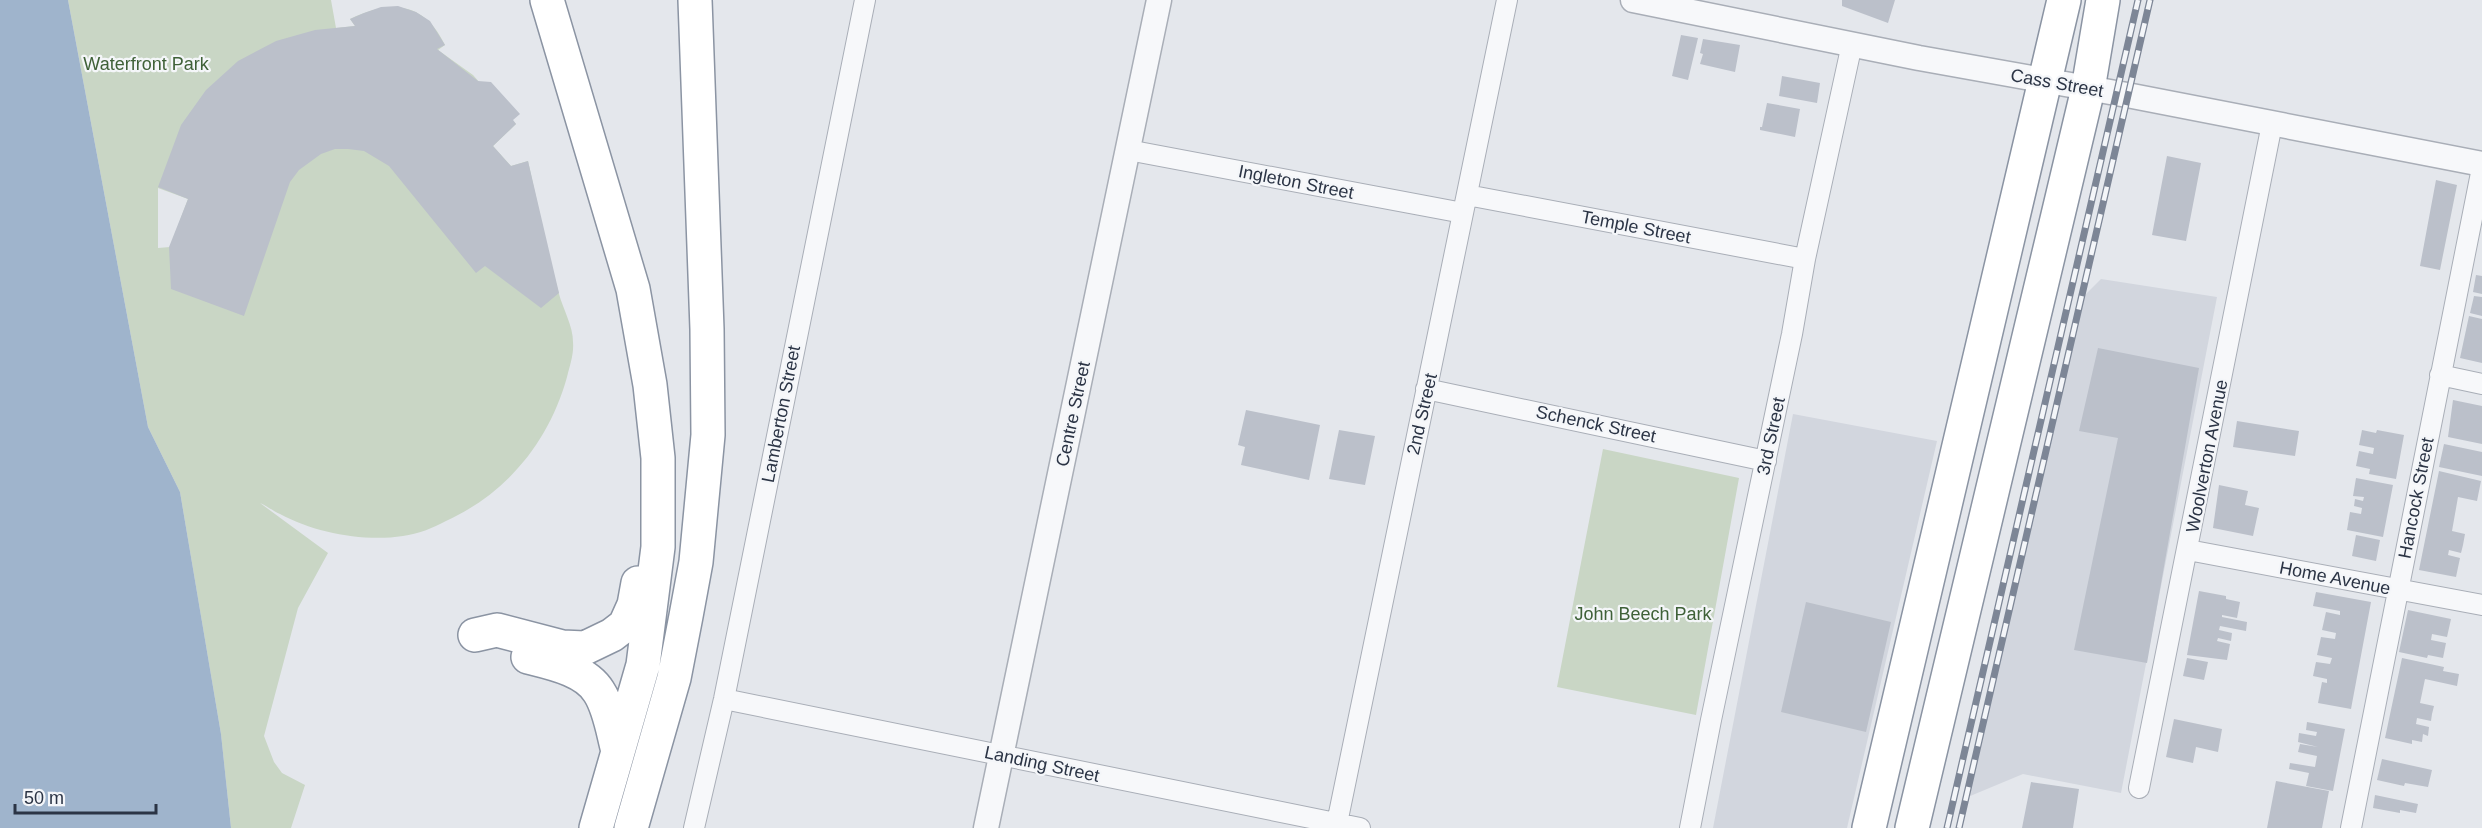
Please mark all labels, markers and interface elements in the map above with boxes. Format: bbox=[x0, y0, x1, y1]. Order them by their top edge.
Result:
park label: Waterfront Park bbox=[83, 54, 210, 74]
street label: Cass Street bbox=[2009, 65, 2105, 101]
street label: Ingleton Street bbox=[1237, 161, 1355, 203]
street label: Temple Street bbox=[1580, 207, 1692, 247]
street label: Lamberton Street bbox=[758, 344, 804, 484]
street label: Centre Street bbox=[1052, 360, 1094, 468]
street label: 2nd Street bbox=[1403, 371, 1441, 457]
street label: Woolverton Avenue bbox=[2182, 378, 2232, 534]
street label: 3rd Street bbox=[1753, 395, 1789, 477]
street label: Schenck Street bbox=[1534, 402, 1658, 446]
street label: Hancock Street bbox=[2394, 436, 2438, 560]
street label: Home Avenue bbox=[2278, 557, 2392, 599]
park label: John Beech Park bbox=[1574, 604, 1713, 624]
street label: Landing Street bbox=[983, 742, 1101, 786]
scale bar bbox=[15, 777, 156, 815]
text: 50 m bbox=[24, 788, 64, 808]

